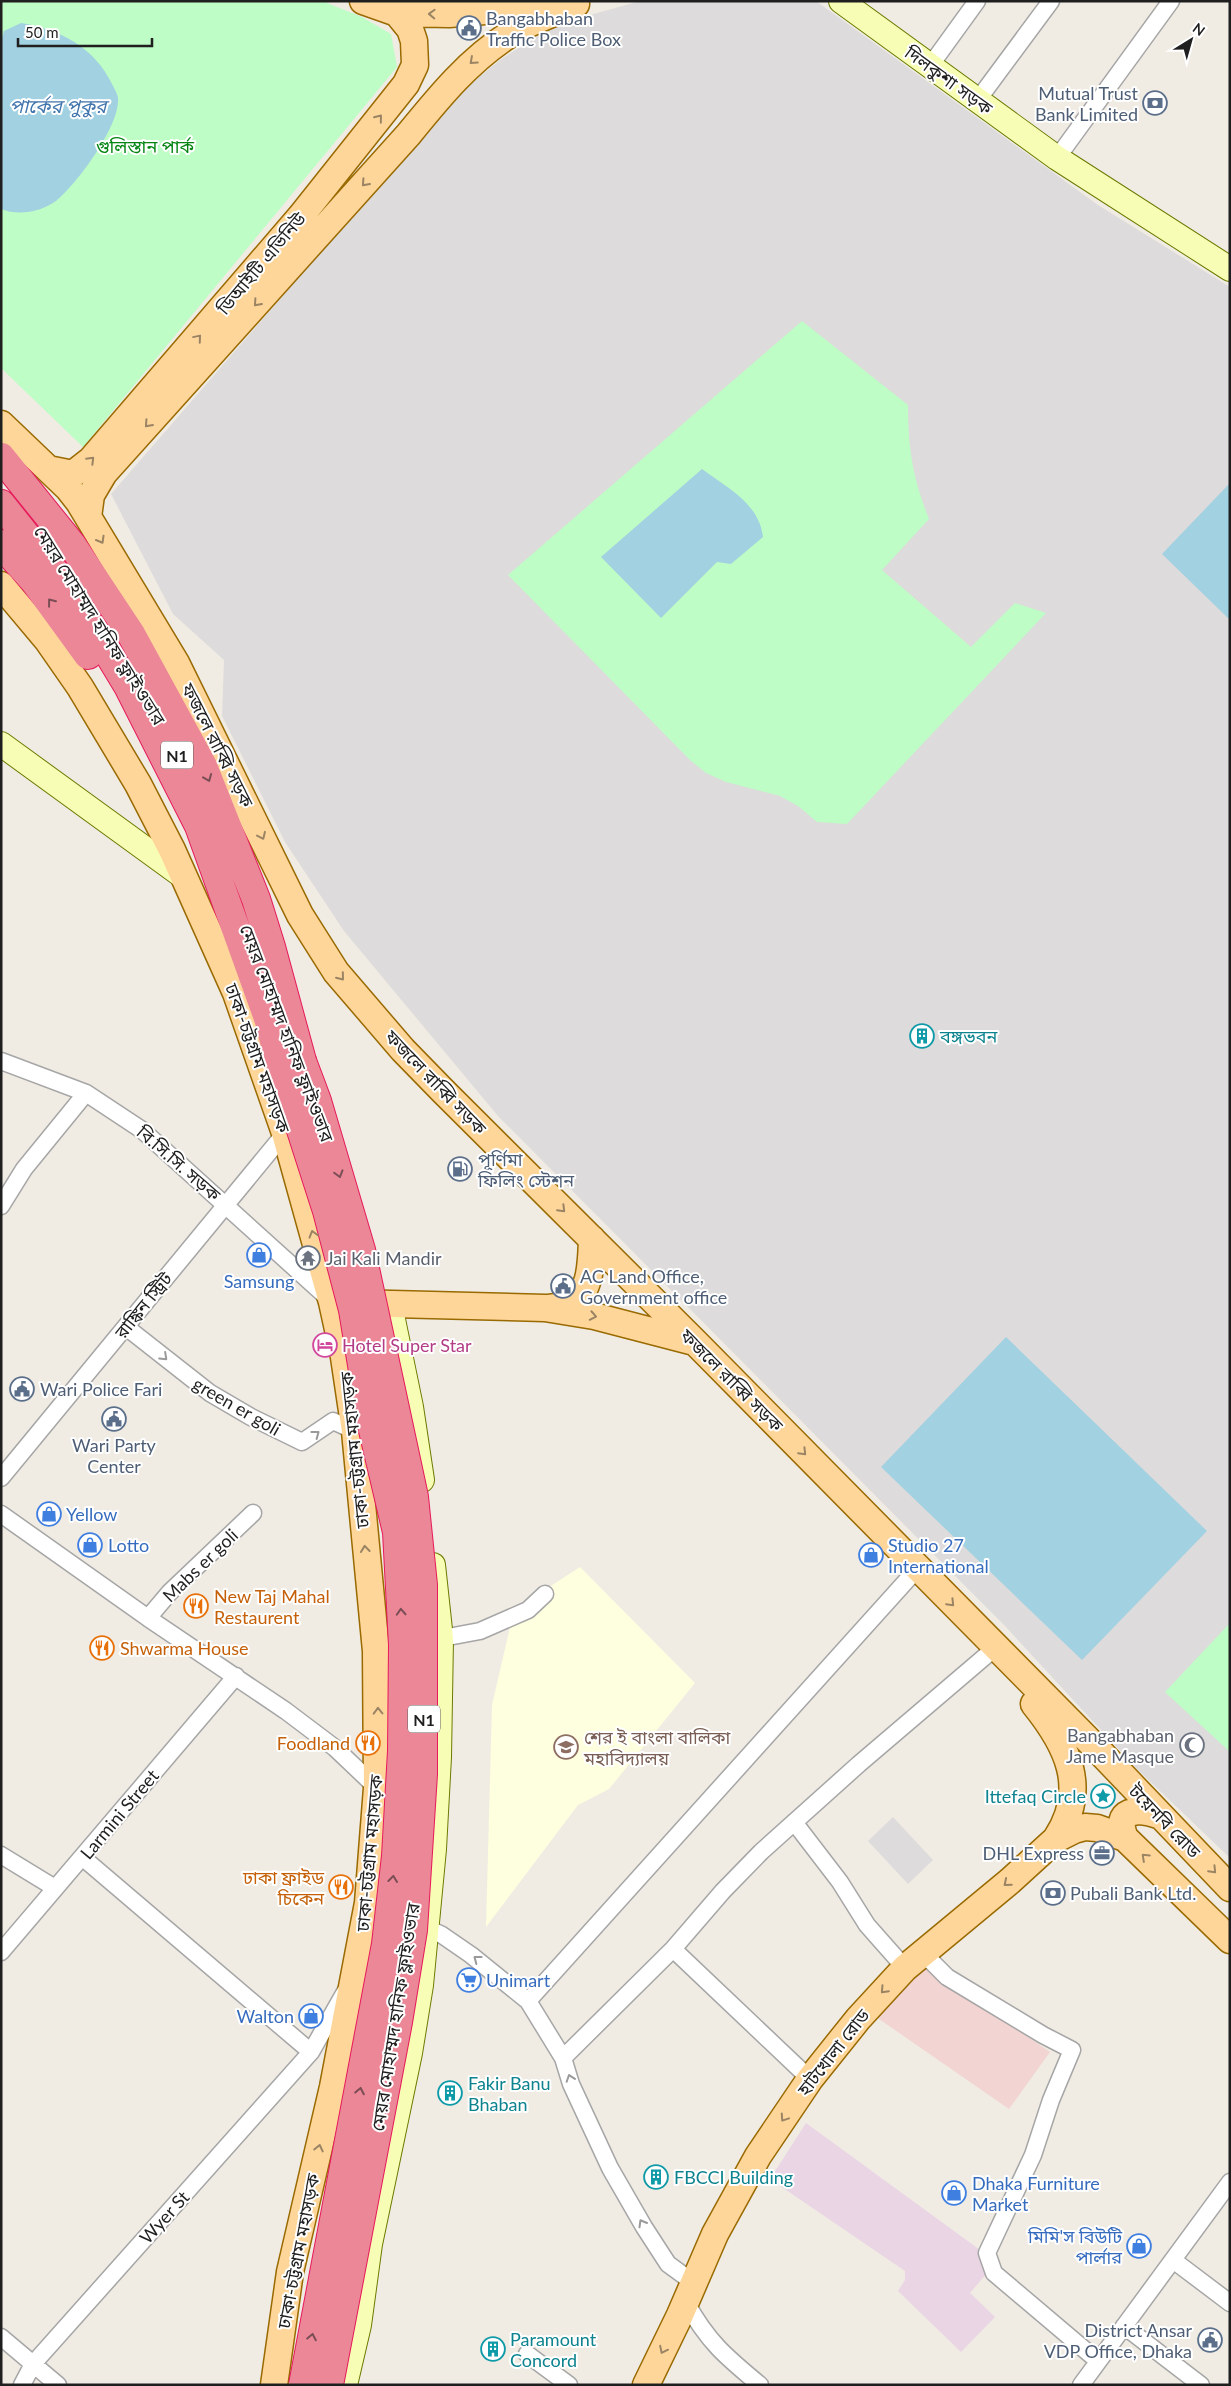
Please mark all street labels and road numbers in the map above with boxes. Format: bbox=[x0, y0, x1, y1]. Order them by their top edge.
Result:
street label: দিলকুশা সড়ক bbox=[900, 40, 997, 120]
street label: ডিআইটি এভিনিউ bbox=[211, 207, 310, 319]
street label: মেয়র মোহাম্মদ হানিফ ফ্লাইওভার bbox=[29, 521, 171, 729]
street label: ফজলে রাব্বি সড়ক bbox=[177, 678, 259, 811]
road number: N1 bbox=[161, 742, 193, 768]
street label: মেয়র মোহাম্মদ হানিফ ফ্লাইওভার bbox=[235, 921, 339, 1145]
street label: ঢাকা-চট্টগ্রাম মহাসড়ক bbox=[220, 979, 295, 1136]
street label: ফজলে রাব্বি সড়ক bbox=[380, 1025, 492, 1139]
street label: বি.সি.সি. সড়ক bbox=[132, 1120, 226, 1206]
street label: রাঙ্কিন স্ট্রিট bbox=[109, 1267, 177, 1343]
street label: ফজলে রাব্বি সড়ক bbox=[675, 1323, 788, 1436]
street label: ঢাকা-চট্টগ্রাম মহাসড়ক bbox=[335, 1370, 373, 1530]
street label: green er goli bbox=[189, 1372, 285, 1440]
street label: Mabs er goli bbox=[158, 1524, 242, 1606]
road number: N1 bbox=[408, 1706, 440, 1732]
street label: Larmini Street bbox=[75, 1764, 163, 1863]
street label: ঢাকা-চট্টগ্রাম মহাসড়ক bbox=[351, 1773, 387, 1933]
street label: টয়েনবি রোড bbox=[1124, 1779, 1205, 1862]
street label: মেয়র মোহাম্মদ হানিফ ফ্লাইওভার bbox=[366, 1901, 425, 2133]
street label: হাটখোলা রোড bbox=[792, 2004, 874, 2101]
street label: ঢাকা-চট্টগ্রাম মহাসড়ক bbox=[272, 2171, 324, 2331]
street label: Wyer St bbox=[135, 2186, 194, 2248]

